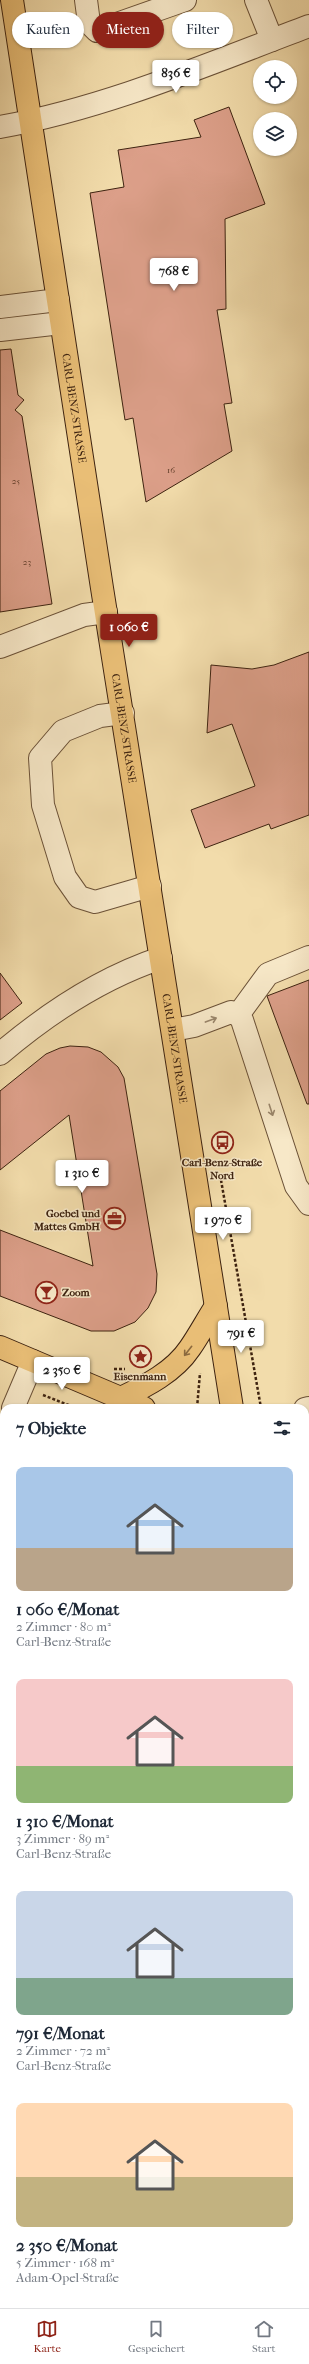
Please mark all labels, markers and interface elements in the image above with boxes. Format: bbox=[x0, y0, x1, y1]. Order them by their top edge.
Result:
chip: Kaufen bbox=[12, 12, 84, 48]
chip: Mieten bbox=[92, 12, 164, 48]
chip: Filter bbox=[172, 12, 233, 48]
pin: 836 € bbox=[148, 60, 204, 94]
map controls bbox=[253, 60, 297, 156]
button: locate bbox=[253, 60, 297, 104]
text: 836 € bbox=[161, 65, 191, 80]
button: layers bbox=[253, 112, 297, 156]
pin: 768 € bbox=[146, 258, 202, 292]
text: 768 € bbox=[159, 263, 189, 278]
street label: CARL-BENZ-STRASSE bbox=[60, 352, 89, 464]
house number: 16 bbox=[167, 465, 175, 475]
house number: 25 bbox=[12, 476, 20, 486]
house number: 23 bbox=[23, 557, 31, 567]
pin: 1 060 € bbox=[92, 614, 166, 648]
text: 1 060 € bbox=[109, 619, 149, 634]
street label: CARL-BENZ-STRASSE bbox=[109, 673, 139, 784]
street label: CARL-BENZ-STRASSE bbox=[160, 993, 190, 1104]
one-way arrow bbox=[204, 1016, 217, 1023]
one-way arrow bbox=[268, 1103, 275, 1116]
bus stop icon: Carl-Benz-Straße Nord bbox=[209, 1129, 235, 1155]
place label: Carl-Benz-Straße Nord bbox=[182, 1156, 263, 1182]
pin: 1 310 € bbox=[45, 1160, 119, 1194]
text: 1 310 € bbox=[64, 1165, 100, 1180]
office icon: Goebel und Mattes GmbH bbox=[102, 1206, 128, 1232]
place label: Goebel und Mattes GmbH bbox=[33, 1207, 101, 1233]
pin: 1 970 € bbox=[186, 1207, 260, 1241]
text: 1 970 € bbox=[204, 1212, 242, 1227]
bar icon: Zoom bbox=[34, 1279, 60, 1305]
place label: Zoom bbox=[62, 1286, 91, 1299]
pin: 791 € bbox=[213, 1320, 269, 1354]
text: 791 € bbox=[227, 1325, 255, 1340]
place icon: Eisenmann bbox=[127, 1343, 153, 1369]
one-way arrow bbox=[184, 1345, 192, 1356]
pin: 2 350 € bbox=[25, 1357, 99, 1391]
text: 2 350 € bbox=[43, 1362, 81, 1377]
place label: Eisenmann bbox=[114, 1370, 167, 1383]
icon: filters bbox=[271, 1417, 293, 1439]
text: 7 Objekte bbox=[16, 1418, 86, 1438]
icon: home bbox=[119, 1493, 191, 1565]
text: 1 060 €/Monat bbox=[16, 1599, 119, 1619]
text: 2 Zimmer · 80 m² bbox=[16, 1619, 111, 1634]
text: Carl-Benz-Straße bbox=[16, 1634, 111, 1649]
icon: home bbox=[119, 1705, 191, 1777]
text: 1 310 €/Monat bbox=[16, 1811, 114, 1831]
text: 3 Zimmer · 89 m² bbox=[16, 1831, 109, 1846]
text: Carl-Benz-Straße bbox=[16, 1846, 111, 1861]
icon: home bbox=[119, 1917, 191, 1989]
text: 791 €/Monat bbox=[16, 2023, 105, 2043]
text: 2 Zimmer · 72 m² bbox=[16, 2043, 110, 2058]
text: Carl-Benz-Straße bbox=[16, 2058, 111, 2073]
icon: home bbox=[119, 2129, 191, 2201]
text: 2 350 €/Monat bbox=[16, 2235, 118, 2255]
text: 5 Zimmer · 168 m² bbox=[16, 2255, 114, 2270]
text: Adam-Opel-Straße bbox=[16, 2270, 119, 2285]
tab: Karte bbox=[34, 2318, 61, 2355]
tab: Gespeichert bbox=[128, 2318, 185, 2355]
tab: Start bbox=[252, 2318, 275, 2355]

